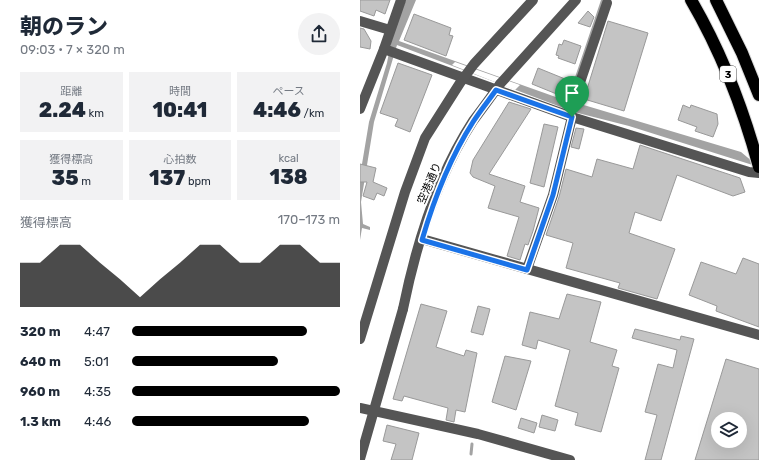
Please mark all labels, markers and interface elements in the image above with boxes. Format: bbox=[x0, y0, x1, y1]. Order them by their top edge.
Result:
text: 朝のラン bbox=[20, 13, 108, 40]
button: share bbox=[298, 13, 340, 55]
text: 09:03 · 7 × 320 m bbox=[20, 42, 125, 57]
road number: 3 bbox=[720, 66, 736, 82]
pin bbox=[555, 76, 589, 117]
icon: arrive bbox=[561, 82, 583, 104]
text: 距離 bbox=[60, 85, 82, 98]
text: 時間 bbox=[169, 85, 191, 98]
text: ペース bbox=[272, 85, 305, 98]
text: 2.24 bbox=[39, 98, 86, 122]
text: 10:41 bbox=[153, 98, 207, 122]
text: 4:46 bbox=[253, 98, 301, 122]
text: km bbox=[86, 107, 104, 120]
text: /km bbox=[301, 107, 324, 120]
text: kcal bbox=[279, 152, 299, 165]
text: 獲得標高 bbox=[49, 153, 93, 166]
text: 心拍数 bbox=[163, 153, 196, 166]
street label: 空港通り bbox=[415, 160, 444, 206]
text: 138 bbox=[270, 165, 308, 189]
text: 35 bbox=[52, 166, 79, 190]
text: 137 bbox=[149, 166, 185, 190]
text: m bbox=[79, 175, 91, 188]
text: bpm bbox=[185, 175, 211, 188]
text: 170–173 m bbox=[278, 212, 340, 227]
text: 獲得標高 bbox=[20, 215, 72, 230]
text: 320 m bbox=[20, 324, 61, 339]
text: 4:47 bbox=[84, 324, 110, 339]
text: 640 m bbox=[20, 354, 61, 369]
text: 5:01 bbox=[84, 354, 109, 369]
text: 960 m bbox=[20, 384, 60, 399]
text: 4:35 bbox=[84, 384, 111, 399]
map controls bbox=[711, 412, 747, 448]
button: layers bbox=[711, 412, 747, 448]
text: 1.3 km bbox=[20, 414, 61, 429]
text: 4:46 bbox=[84, 414, 111, 429]

